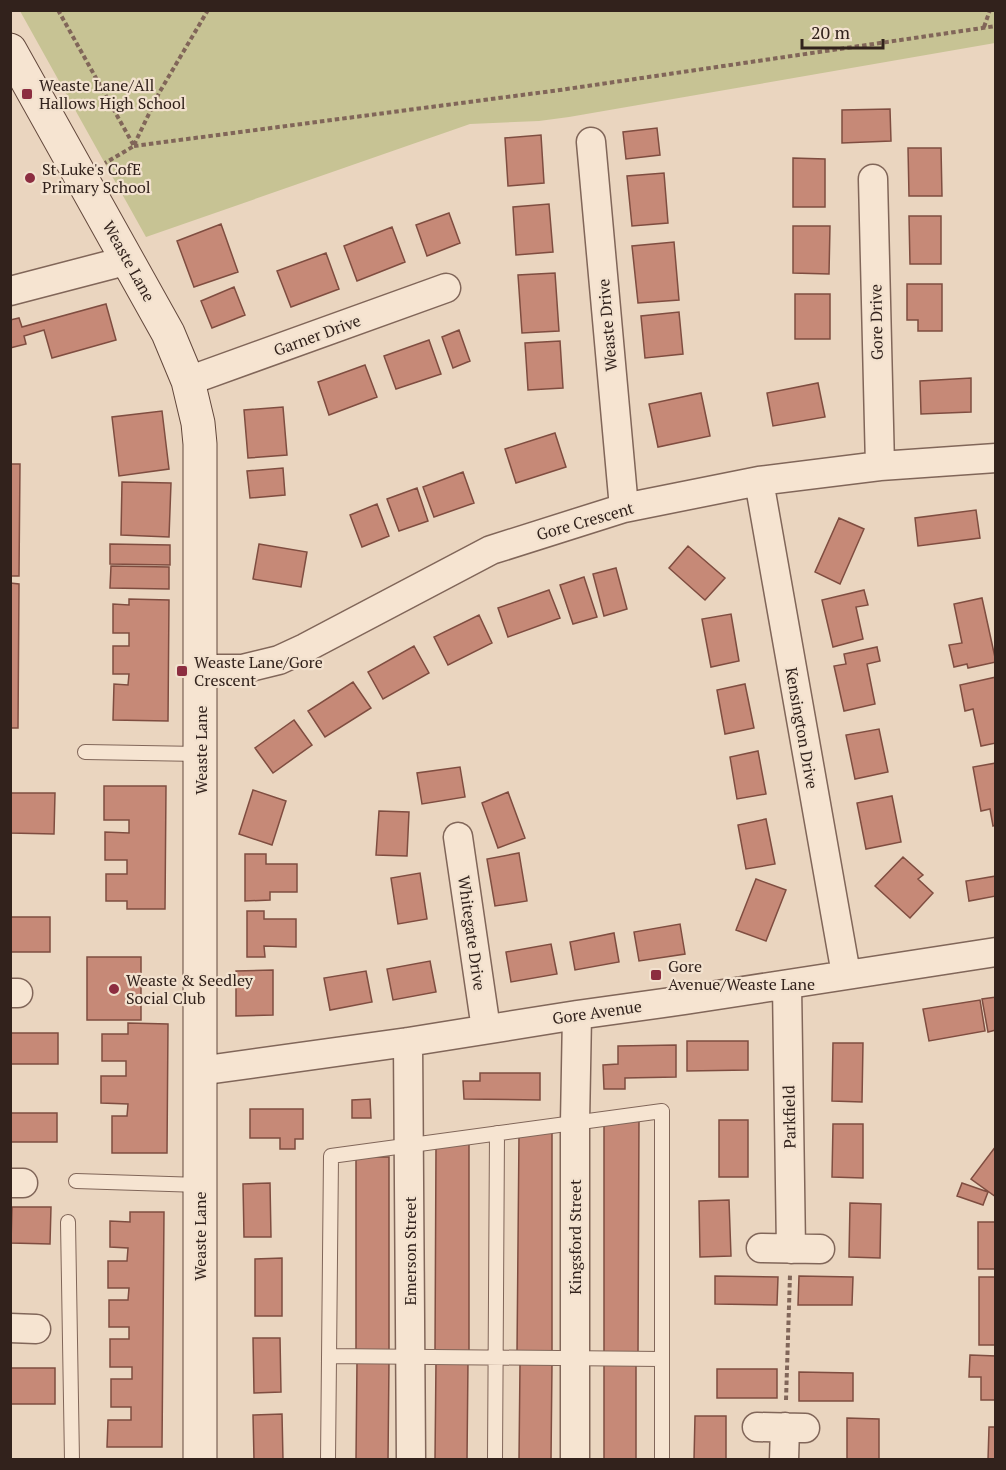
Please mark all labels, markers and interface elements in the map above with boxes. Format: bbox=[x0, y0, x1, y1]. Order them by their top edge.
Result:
scale bar bbox=[802, 12, 883, 50]
text: 20 m bbox=[811, 20, 851, 44]
place label: Weaste Lane/All Hallows High School bbox=[39, 74, 186, 114]
marker: Weaste Lane/All Hallows High School bbox=[20, 87, 34, 101]
place label: St Luke's CofE Primary School bbox=[42, 158, 151, 198]
marker: St Luke's CofE Primary School bbox=[23, 171, 37, 185]
street label: Weaste Lane bbox=[98, 217, 160, 305]
street label: Weaste Drive bbox=[592, 278, 622, 372]
street label: Gore Drive bbox=[864, 284, 888, 360]
street label: Garner Drive bbox=[270, 309, 364, 361]
street label: Gore Crescent bbox=[534, 497, 636, 545]
place label: Weaste Lane/Gore Crescent bbox=[194, 651, 323, 691]
marker: Weaste Lane/Gore Crescent bbox=[175, 664, 189, 678]
street label: Kensington Drive bbox=[780, 665, 824, 791]
street label: Weaste Lane bbox=[190, 705, 212, 795]
street label: Whitegate Drive bbox=[453, 874, 491, 992]
place label: Gore Avenue/Weaste Lane bbox=[668, 955, 815, 995]
marker: Gore Avenue/Weaste Lane bbox=[649, 968, 663, 982]
place label: Weaste & Seedley Social Club bbox=[126, 969, 254, 1009]
marker: Weaste & Seedley Social Club bbox=[107, 982, 121, 996]
street label: Gore Avenue bbox=[551, 995, 643, 1029]
street label: Parkfield bbox=[777, 1085, 801, 1149]
street label: Kingsford Street bbox=[564, 1179, 586, 1295]
street label: Weaste Lane bbox=[189, 1191, 211, 1281]
street label: Emerson Street bbox=[399, 1196, 421, 1306]

